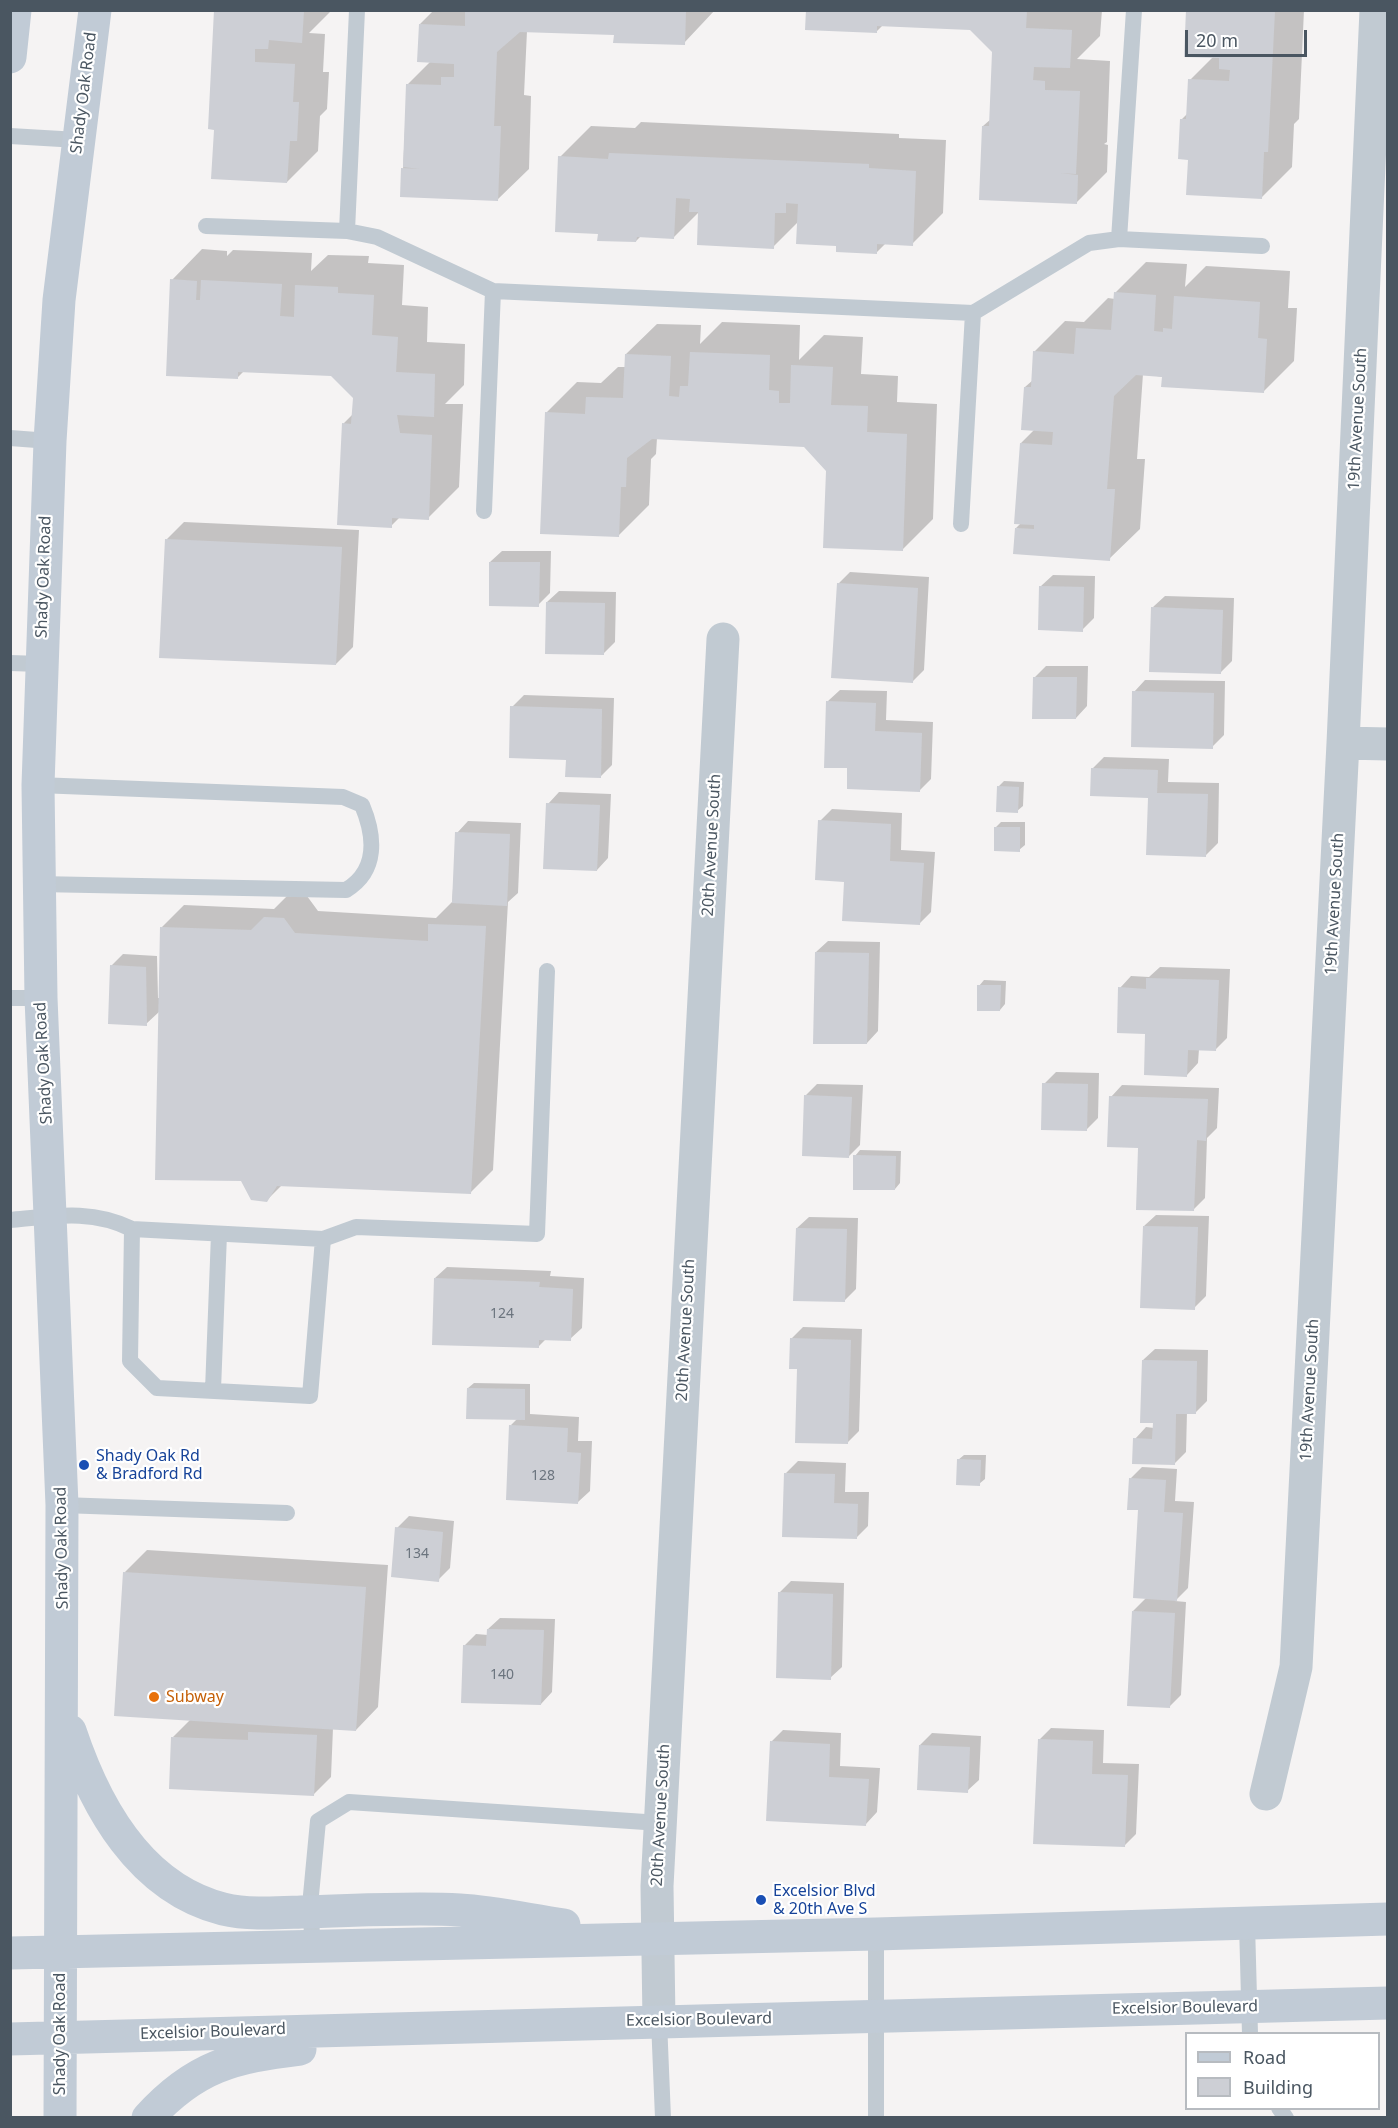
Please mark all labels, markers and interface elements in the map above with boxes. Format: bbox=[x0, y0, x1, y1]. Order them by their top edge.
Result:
scale bar bbox=[1188, 18, 1310, 56]
text: 20 m bbox=[1196, 28, 1238, 52]
street label: Shady Oak Road bbox=[67, 31, 101, 155]
street label: 19th Avenue South bbox=[1345, 347, 1371, 491]
street label: Shady Oak Road bbox=[32, 515, 56, 639]
street label: 20th Avenue South bbox=[699, 773, 725, 917]
street label: 19th Avenue South bbox=[1322, 832, 1348, 976]
street label: Shady Oak Road bbox=[31, 1001, 57, 1125]
street label: 20th Avenue South bbox=[673, 1258, 699, 1402]
house number: 124 bbox=[490, 1306, 514, 1322]
street label: 19th Avenue South bbox=[1297, 1318, 1323, 1462]
place label: Shady Oak Rd & Bradford Rd bbox=[96, 1446, 203, 1484]
marker: Shady Oak Rd & Bradford Rd bbox=[77, 1458, 91, 1472]
house number: 128 bbox=[531, 1468, 555, 1484]
street label: Shady Oak Road bbox=[51, 1487, 73, 1609]
house number: 134 bbox=[405, 1546, 429, 1562]
house number: 140 bbox=[490, 1667, 514, 1683]
place label: Subway bbox=[166, 1687, 224, 1707]
marker: Subway bbox=[147, 1690, 161, 1704]
street label: 20th Avenue South bbox=[648, 1743, 674, 1887]
place label: Excelsior Blvd & 20th Ave S bbox=[773, 1881, 876, 1919]
marker: Excelsior Blvd & 20th Ave S bbox=[754, 1893, 768, 1907]
street label: Shady Oak Road bbox=[50, 1973, 70, 2095]
street label: Excelsior Boulevard bbox=[1112, 1997, 1258, 2019]
street label: Excelsior Boulevard bbox=[626, 2009, 772, 2031]
street label: Excelsior Boulevard bbox=[140, 2020, 286, 2044]
legend bbox=[1185, 2032, 1380, 2110]
text: Road bbox=[1243, 2045, 1286, 2069]
text: Building bbox=[1243, 2075, 1313, 2099]

